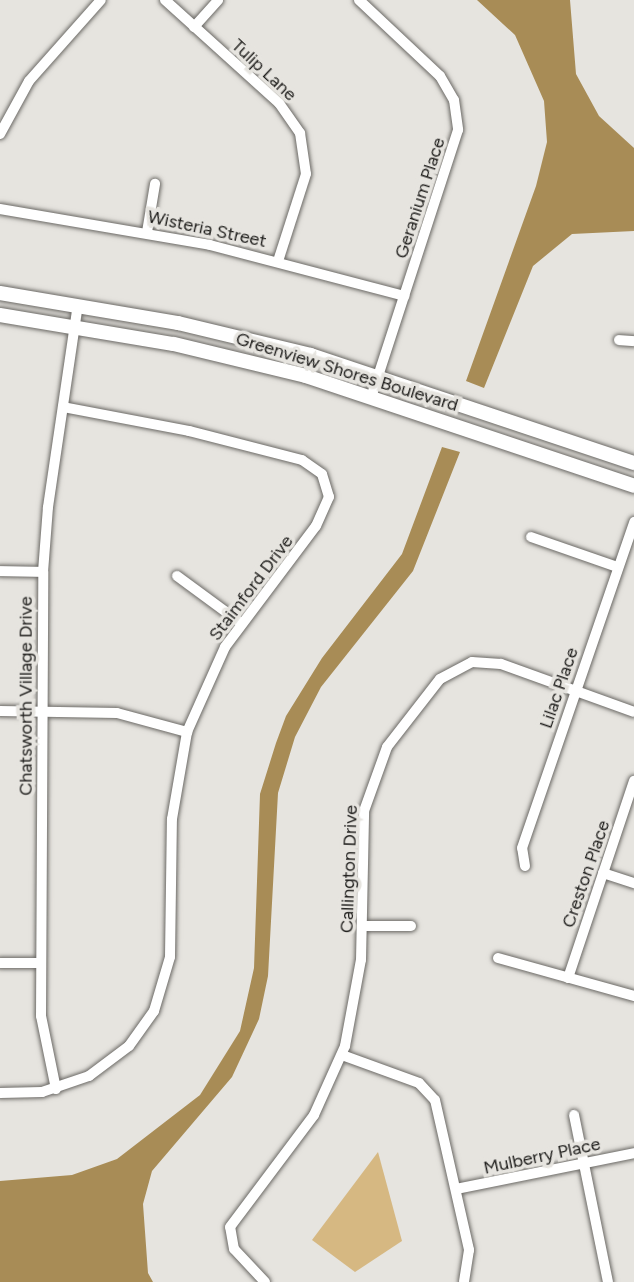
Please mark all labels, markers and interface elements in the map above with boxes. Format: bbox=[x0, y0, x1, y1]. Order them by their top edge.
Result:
street label: Tulip Lane bbox=[227, 35, 301, 105]
street label: Geranium Place bbox=[390, 135, 450, 261]
street label: Wisteria Street bbox=[146, 206, 268, 252]
street label: Greenview Shores Boulevard bbox=[233, 328, 461, 416]
street label: Staimford Drive bbox=[204, 531, 298, 645]
street label: Chatsworth Village Drive bbox=[15, 596, 37, 796]
street label: Lilac Place bbox=[535, 645, 583, 731]
street label: Callington Drive bbox=[336, 805, 362, 933]
street label: Creston Place bbox=[558, 817, 614, 931]
street label: Mulberry Place bbox=[482, 1133, 602, 1179]

